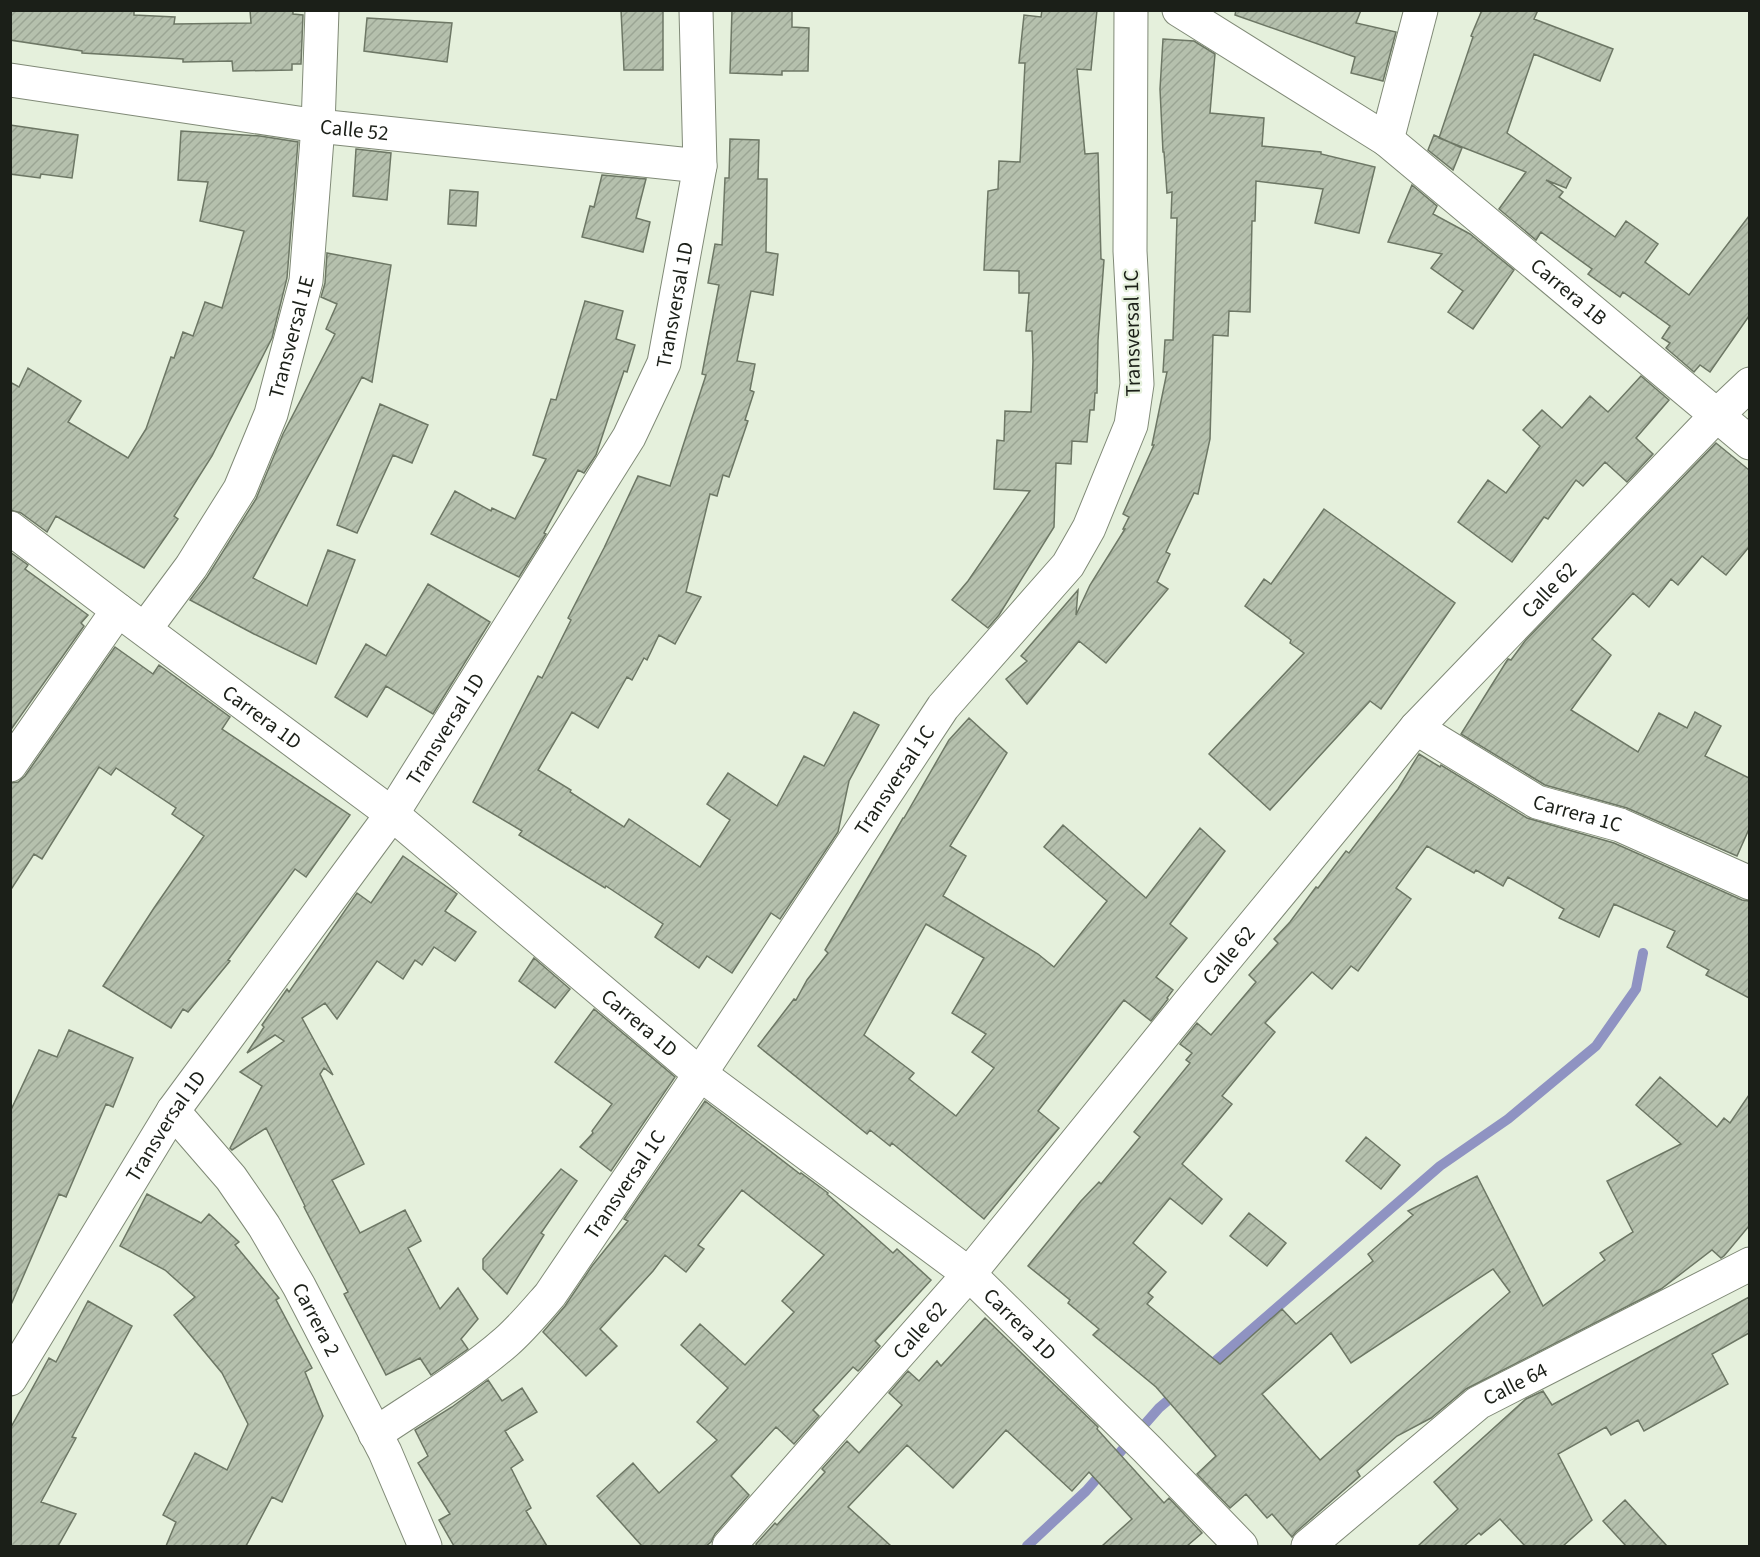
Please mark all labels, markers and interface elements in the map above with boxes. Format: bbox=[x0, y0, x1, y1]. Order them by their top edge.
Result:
street label: Calle 52 bbox=[319, 111, 390, 148]
street label: Transversal 1D bbox=[648, 239, 701, 370]
street label: Carrera 1B bbox=[1524, 251, 1614, 333]
street label: Transversal 1C bbox=[1116, 269, 1148, 397]
street label: Transversal 1E bbox=[261, 272, 322, 402]
street label: Calle 62 bbox=[1514, 555, 1583, 625]
street label: Transversal 1D bbox=[399, 667, 492, 791]
street label: Carrera 1D bbox=[216, 678, 308, 757]
street label: Transversal 1C bbox=[847, 719, 942, 841]
street label: Carrera 1C bbox=[1530, 787, 1626, 840]
street label: Calle 62 bbox=[1195, 919, 1262, 991]
street label: Carrera 1D bbox=[594, 982, 684, 1064]
street label: Transversal 1D bbox=[118, 1064, 213, 1188]
street label: Transversal 1C bbox=[577, 1124, 673, 1246]
street label: Carrera 2 bbox=[285, 1277, 348, 1362]
street label: Carrera 1D bbox=[977, 1281, 1063, 1367]
street label: Calle 62 bbox=[886, 1294, 954, 1366]
street label: Calle 64 bbox=[1478, 1355, 1553, 1413]

